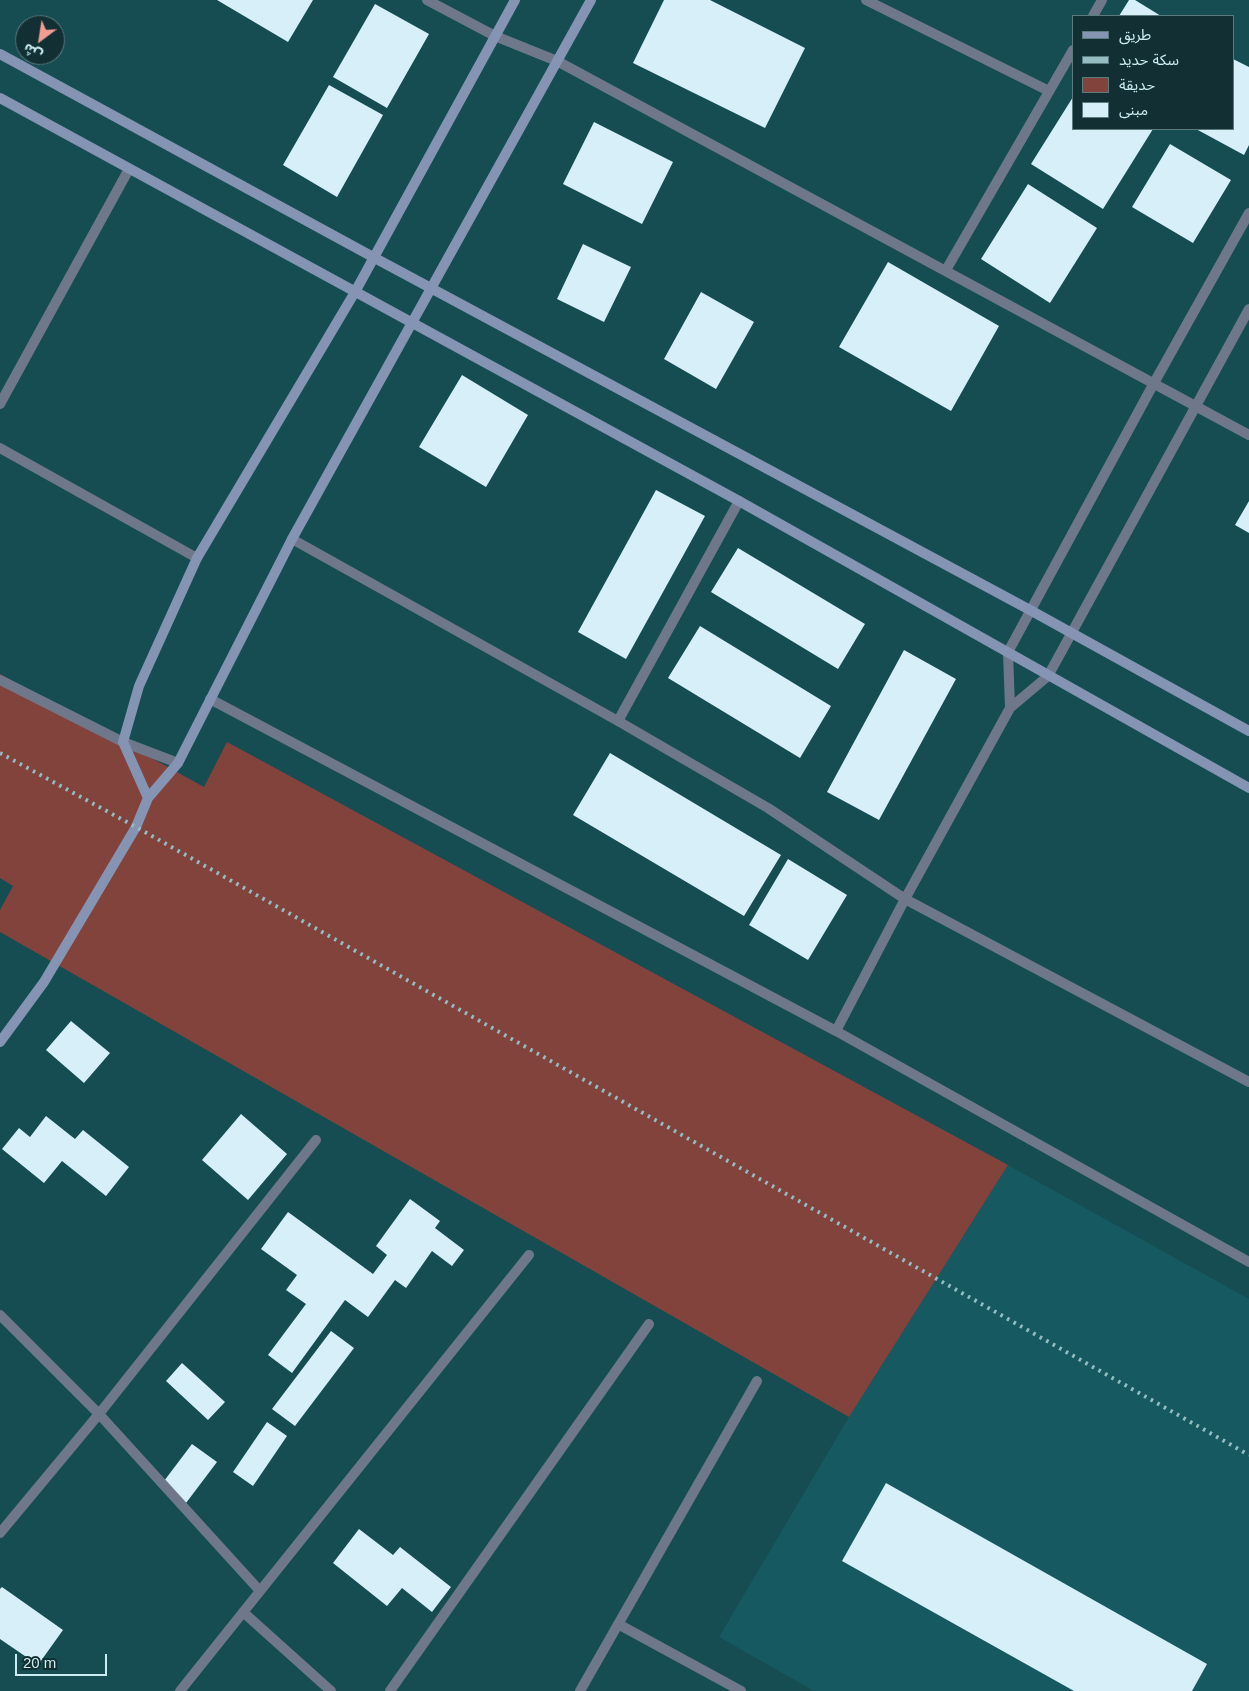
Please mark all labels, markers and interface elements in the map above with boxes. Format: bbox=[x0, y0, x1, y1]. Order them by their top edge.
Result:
north arrow bbox=[15, 15, 65, 65]
legend bbox=[1072, 15, 1234, 130]
text: طريق bbox=[1119, 26, 1151, 43]
text: ش bbox=[20, 40, 45, 64]
text: سكة حديد bbox=[1119, 51, 1179, 68]
text: حديقة bbox=[1119, 76, 1155, 93]
text: مبنى bbox=[1119, 101, 1148, 118]
scale bar bbox=[18, 1644, 110, 1676]
text: 20 m bbox=[23, 1654, 56, 1671]

